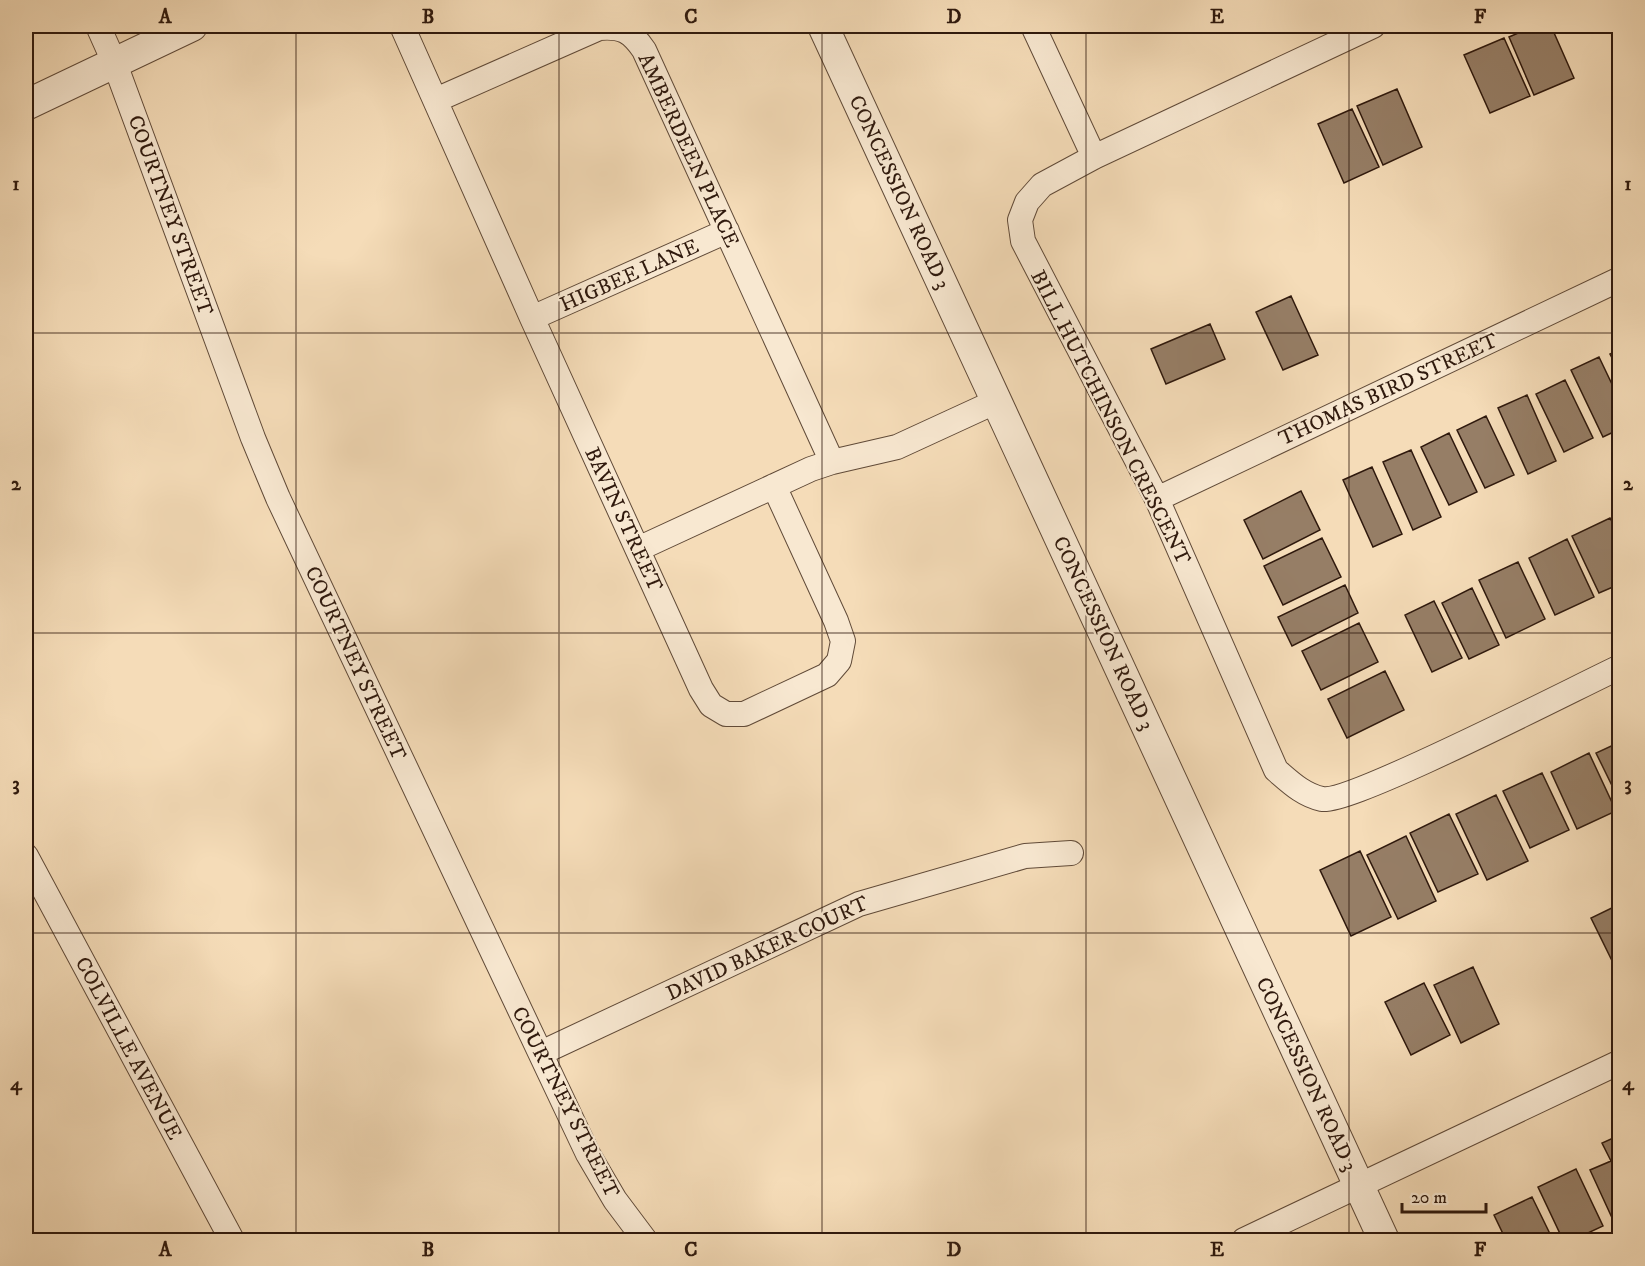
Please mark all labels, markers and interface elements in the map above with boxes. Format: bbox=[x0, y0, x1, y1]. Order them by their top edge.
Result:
text: A bbox=[158, 5, 173, 30]
text: B bbox=[422, 5, 434, 30]
text: C bbox=[684, 5, 698, 30]
text: D bbox=[947, 5, 962, 30]
text: E bbox=[1210, 5, 1224, 30]
text: F bbox=[1474, 5, 1487, 30]
street label: AMBERDEEN PLACE bbox=[632, 49, 745, 252]
street label: CONCESSION ROAD 3 bbox=[843, 91, 955, 294]
street label: COURTNEY STREET bbox=[122, 112, 218, 319]
text: 1 bbox=[12, 172, 20, 197]
text: 1 bbox=[1624, 172, 1632, 197]
street label: HIGBEE LANE bbox=[556, 234, 703, 318]
street label: BILL HUTCHINSON CRESCENT bbox=[1024, 266, 1196, 569]
street label: THOMAS BIRD STREET bbox=[1275, 328, 1502, 452]
street label: BAVIN STREET bbox=[578, 443, 668, 596]
text: 2 bbox=[11, 472, 22, 497]
text: 2 bbox=[1623, 472, 1634, 497]
street label: CONCESSION ROAD 3 bbox=[1047, 532, 1159, 735]
street label: COURTNEY STREET bbox=[299, 562, 412, 765]
text: 3 bbox=[12, 772, 20, 797]
text: 3 bbox=[1624, 772, 1632, 797]
street label: DAVID BAKER COURT bbox=[662, 891, 873, 1007]
street label: COLVILLE AVENUE bbox=[69, 953, 187, 1144]
street label: CONCESSION ROAD 3 bbox=[1250, 973, 1362, 1176]
street label: COURTNEY STREET bbox=[506, 1002, 625, 1203]
text: 4 bbox=[10, 1072, 23, 1097]
text: 4 bbox=[1622, 1072, 1635, 1097]
scale bar bbox=[1402, 1176, 1486, 1214]
text: 20 m bbox=[1411, 1187, 1447, 1209]
text: A bbox=[158, 1238, 173, 1263]
text: B bbox=[422, 1238, 434, 1263]
text: C bbox=[684, 1238, 698, 1263]
text: D bbox=[947, 1238, 962, 1263]
text: E bbox=[1210, 1238, 1224, 1263]
text: F bbox=[1474, 1238, 1487, 1263]

